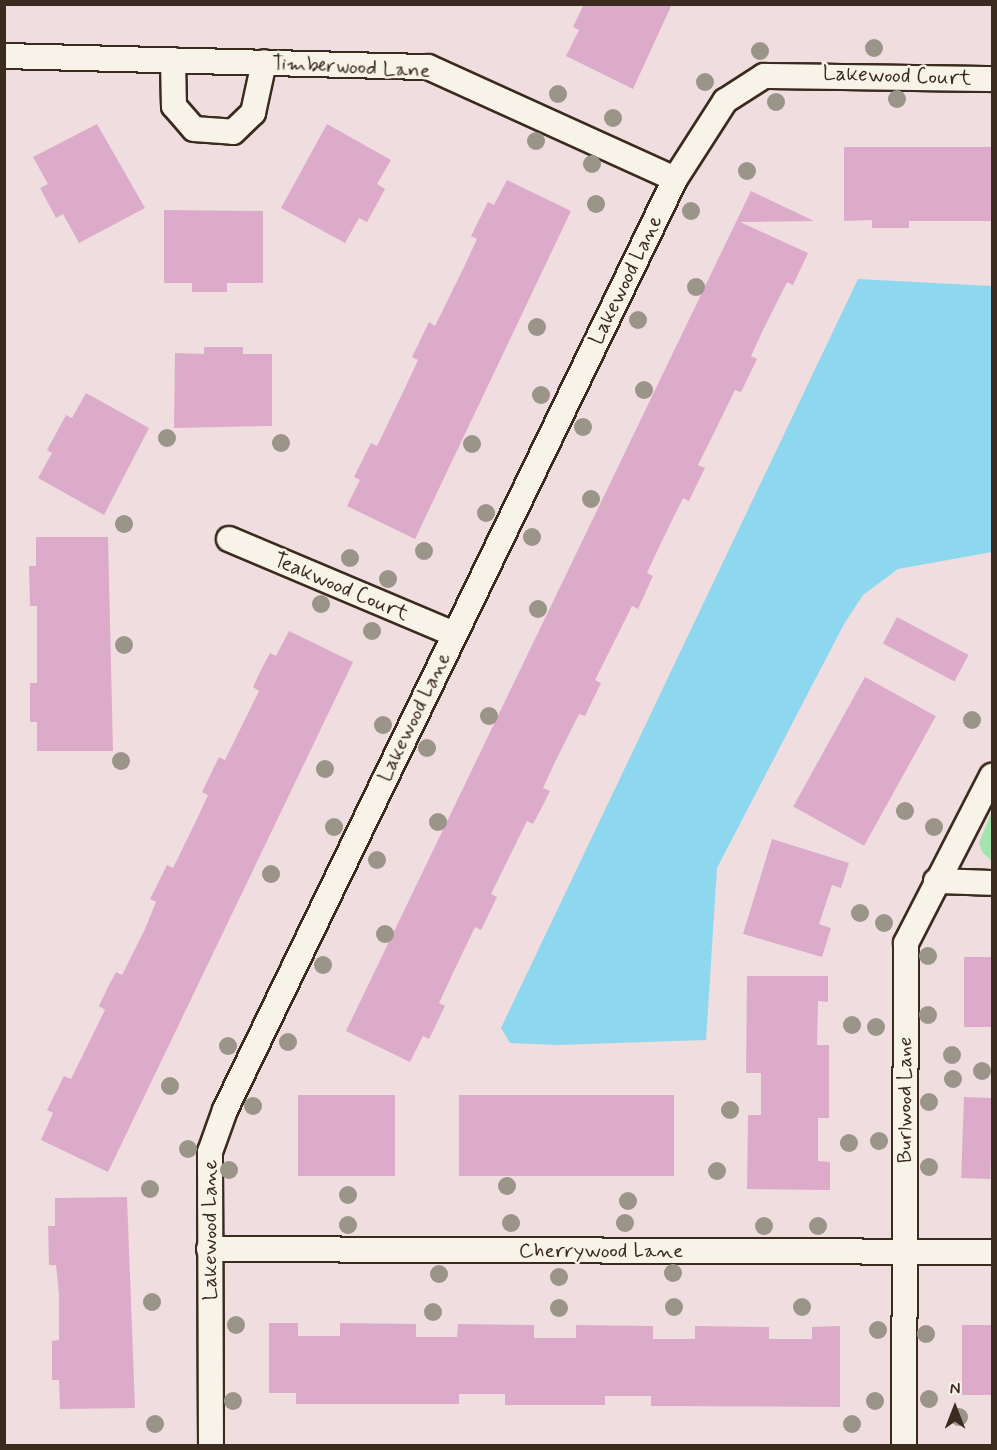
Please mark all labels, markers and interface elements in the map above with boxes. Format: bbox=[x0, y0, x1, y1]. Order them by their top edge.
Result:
street label: Timberwood Lane bbox=[272, 50, 430, 84]
street label: Lakewood Court bbox=[825, 61, 969, 91]
street label: Lakewood Lane bbox=[584, 212, 668, 348]
street label: Teakwood Court bbox=[272, 548, 410, 626]
street label: Lakewood Lane bbox=[372, 649, 456, 785]
street label: Burlwood Lane bbox=[892, 1036, 918, 1164]
street label: Lakewood Lane bbox=[197, 1161, 223, 1299]
street label: Cherrywood Lane bbox=[521, 1238, 681, 1264]
north arrow bbox=[925, 1378, 985, 1438]
text: N bbox=[950, 1379, 960, 1400]

